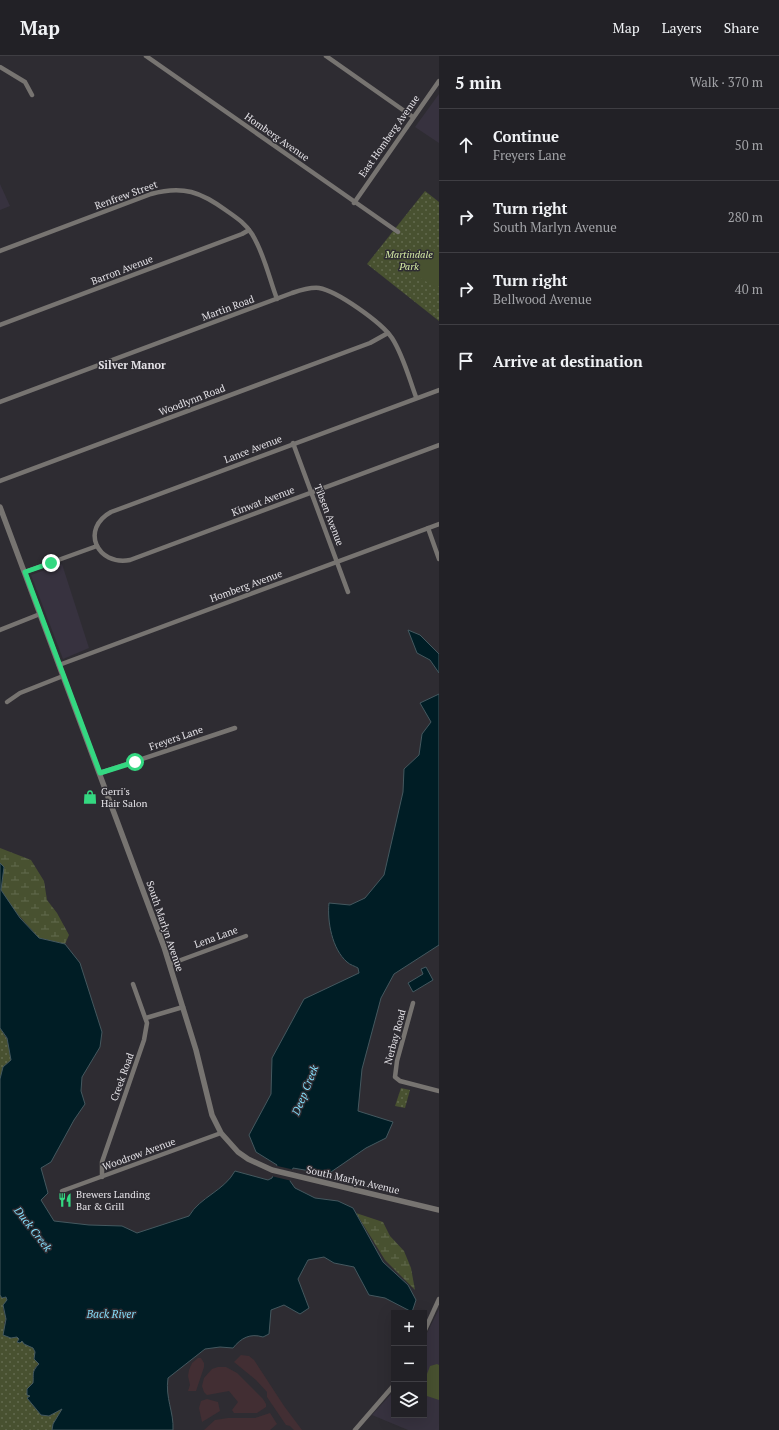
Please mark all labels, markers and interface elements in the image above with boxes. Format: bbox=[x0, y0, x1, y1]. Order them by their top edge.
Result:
text: Map bbox=[20, 15, 60, 40]
text: Map bbox=[613, 18, 640, 37]
text: Layers bbox=[662, 18, 702, 37]
text: Share bbox=[724, 18, 759, 37]
text: 5 min bbox=[455, 71, 502, 94]
text: Walk · 370 m bbox=[690, 73, 763, 91]
street label: East Homberg Avenue bbox=[356, 92, 422, 180]
street label: Homberg Avenue bbox=[242, 110, 312, 164]
text: Continue bbox=[493, 126, 559, 146]
icon: ahead bbox=[455, 134, 477, 156]
text: 50 m bbox=[735, 136, 763, 154]
text: Freyers Lane bbox=[493, 146, 566, 164]
street label: Renfrew Street bbox=[93, 178, 159, 212]
text: Turn right bbox=[493, 198, 568, 218]
icon: right bbox=[455, 206, 477, 228]
text: 280 m bbox=[728, 208, 763, 226]
text: South Marlyn Avenue bbox=[493, 218, 617, 236]
park label: Martindale Park bbox=[384, 248, 433, 273]
street label: Barron Avenue bbox=[89, 252, 155, 288]
text: Turn right bbox=[493, 270, 568, 290]
icon: right bbox=[455, 278, 477, 300]
text: 40 m bbox=[735, 280, 763, 298]
text: Bellwood Avenue bbox=[493, 290, 592, 308]
street label: Martin Road bbox=[200, 292, 256, 324]
icon: arrive bbox=[455, 350, 477, 372]
text: Arrive at destination bbox=[493, 351, 643, 371]
district label: Silver Manor bbox=[98, 358, 166, 372]
street label: Woodlynn Road bbox=[157, 381, 227, 419]
street label: Lance Avenue bbox=[222, 432, 284, 466]
street label: Tibsen Avenue bbox=[311, 482, 347, 548]
street label: Kinwat Avenue bbox=[230, 483, 296, 519]
route end bbox=[42, 554, 60, 572]
street label: Homberg Avenue bbox=[208, 567, 284, 605]
street label: Freyers Lane bbox=[147, 723, 205, 753]
route start bbox=[126, 753, 144, 771]
place label: Gerri's Hair Salon bbox=[101, 785, 148, 810]
shop icon: Gerri's Hair Salon bbox=[82, 789, 98, 805]
street label: South Marlyn Avenue bbox=[143, 879, 187, 973]
street label: Lena Lane bbox=[192, 923, 240, 951]
street label: Nerbay Road bbox=[381, 1008, 409, 1066]
street label: Creek Road bbox=[107, 1051, 137, 1103]
water label: Deep Creek bbox=[288, 1062, 322, 1118]
street label: Woodrow Avenue bbox=[101, 1135, 177, 1173]
street label: South Marlyn Avenue bbox=[305, 1163, 401, 1197]
place label: Brewers Landing Bar & Grill bbox=[76, 1188, 151, 1213]
restaurant icon: Brewers Landing Bar & Grill bbox=[57, 1192, 73, 1208]
water label: Duck Creek bbox=[11, 1203, 55, 1255]
water label: Back River bbox=[85, 1307, 136, 1321]
map controls bbox=[391, 1310, 427, 1418]
button: + bbox=[391, 1310, 427, 1346]
button: − bbox=[391, 1346, 427, 1382]
button: layers bbox=[391, 1382, 427, 1418]

